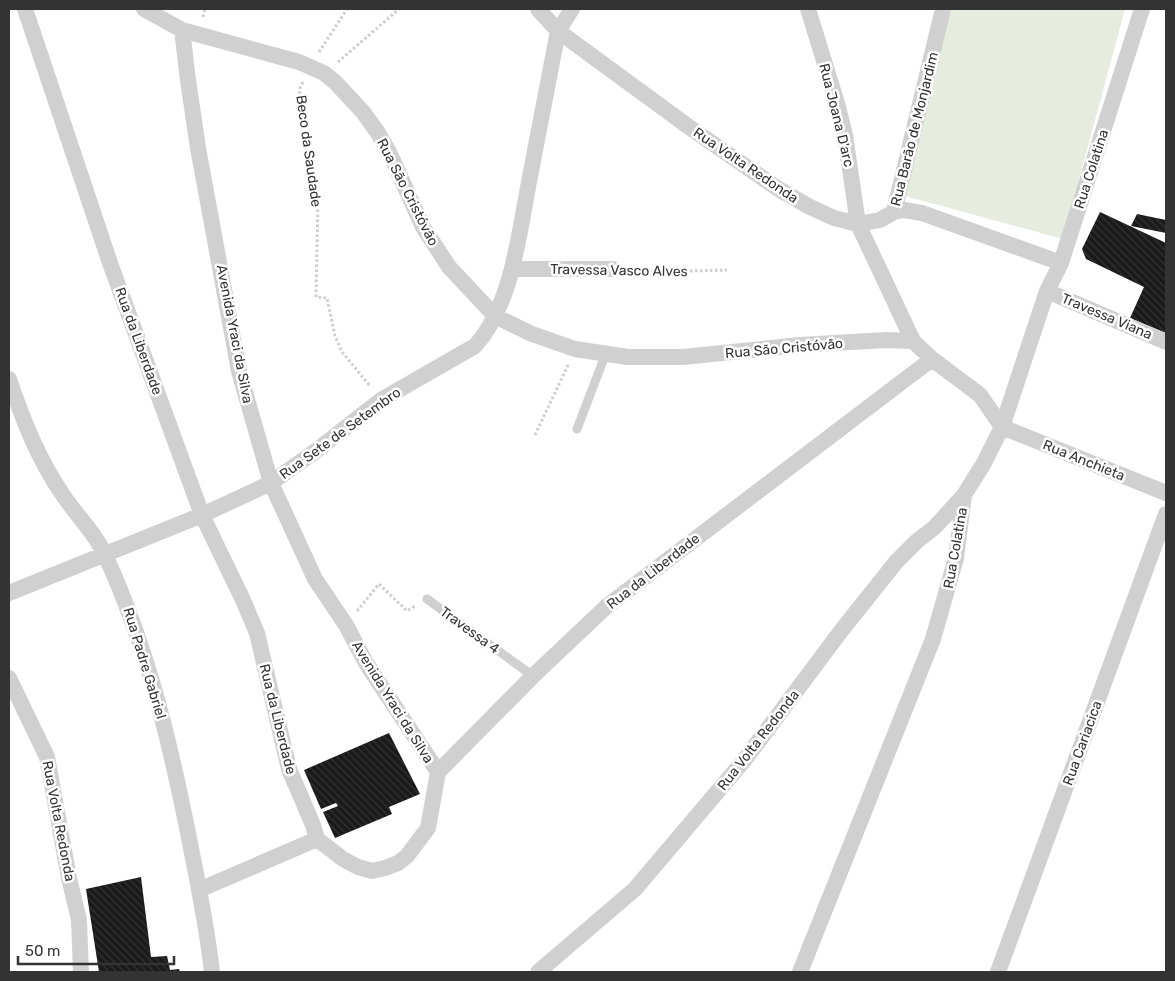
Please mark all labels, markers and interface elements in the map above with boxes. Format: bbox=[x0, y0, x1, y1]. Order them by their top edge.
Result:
street label: Rua Barão de Monjardim bbox=[887, 50, 942, 208]
street label: Rua Joana D'arc bbox=[815, 62, 858, 169]
street label: Beco da Saudade bbox=[292, 94, 325, 208]
street label: Rua Volta Redonda bbox=[690, 124, 801, 207]
street label: Rua Colatina bbox=[1071, 127, 1112, 211]
street label: Rua São Cristóvão bbox=[373, 136, 442, 249]
street label: Travessa Vasco Alves bbox=[550, 261, 688, 280]
street label: Avenida Yraci da Silva bbox=[213, 263, 256, 405]
street label: Rua da Liberdade bbox=[111, 285, 166, 397]
street label: Travessa Viana bbox=[1059, 290, 1155, 343]
street label: Rua São Cristóvão bbox=[724, 335, 844, 362]
street label: Rua Sete de Setembro bbox=[276, 384, 404, 483]
street label: Rua Anchieta bbox=[1040, 436, 1127, 485]
street label: Rua Colatina bbox=[940, 506, 971, 590]
street label: Rua da Liberdade bbox=[604, 530, 703, 613]
street label: Travessa 4 bbox=[437, 603, 503, 658]
street label: Rua Padre Gabriel bbox=[119, 605, 170, 721]
street label: Avenida Yraci da Silva bbox=[348, 638, 437, 767]
street label: Rua da Liberdade bbox=[256, 662, 299, 776]
street label: Rua Volta Redonda bbox=[714, 687, 803, 794]
street label: Rua Cariacica bbox=[1059, 699, 1106, 788]
street label: Rua Volta Redonda bbox=[38, 759, 79, 883]
scale bar bbox=[18, 934, 174, 966]
text: 50 m bbox=[25, 942, 60, 960]

